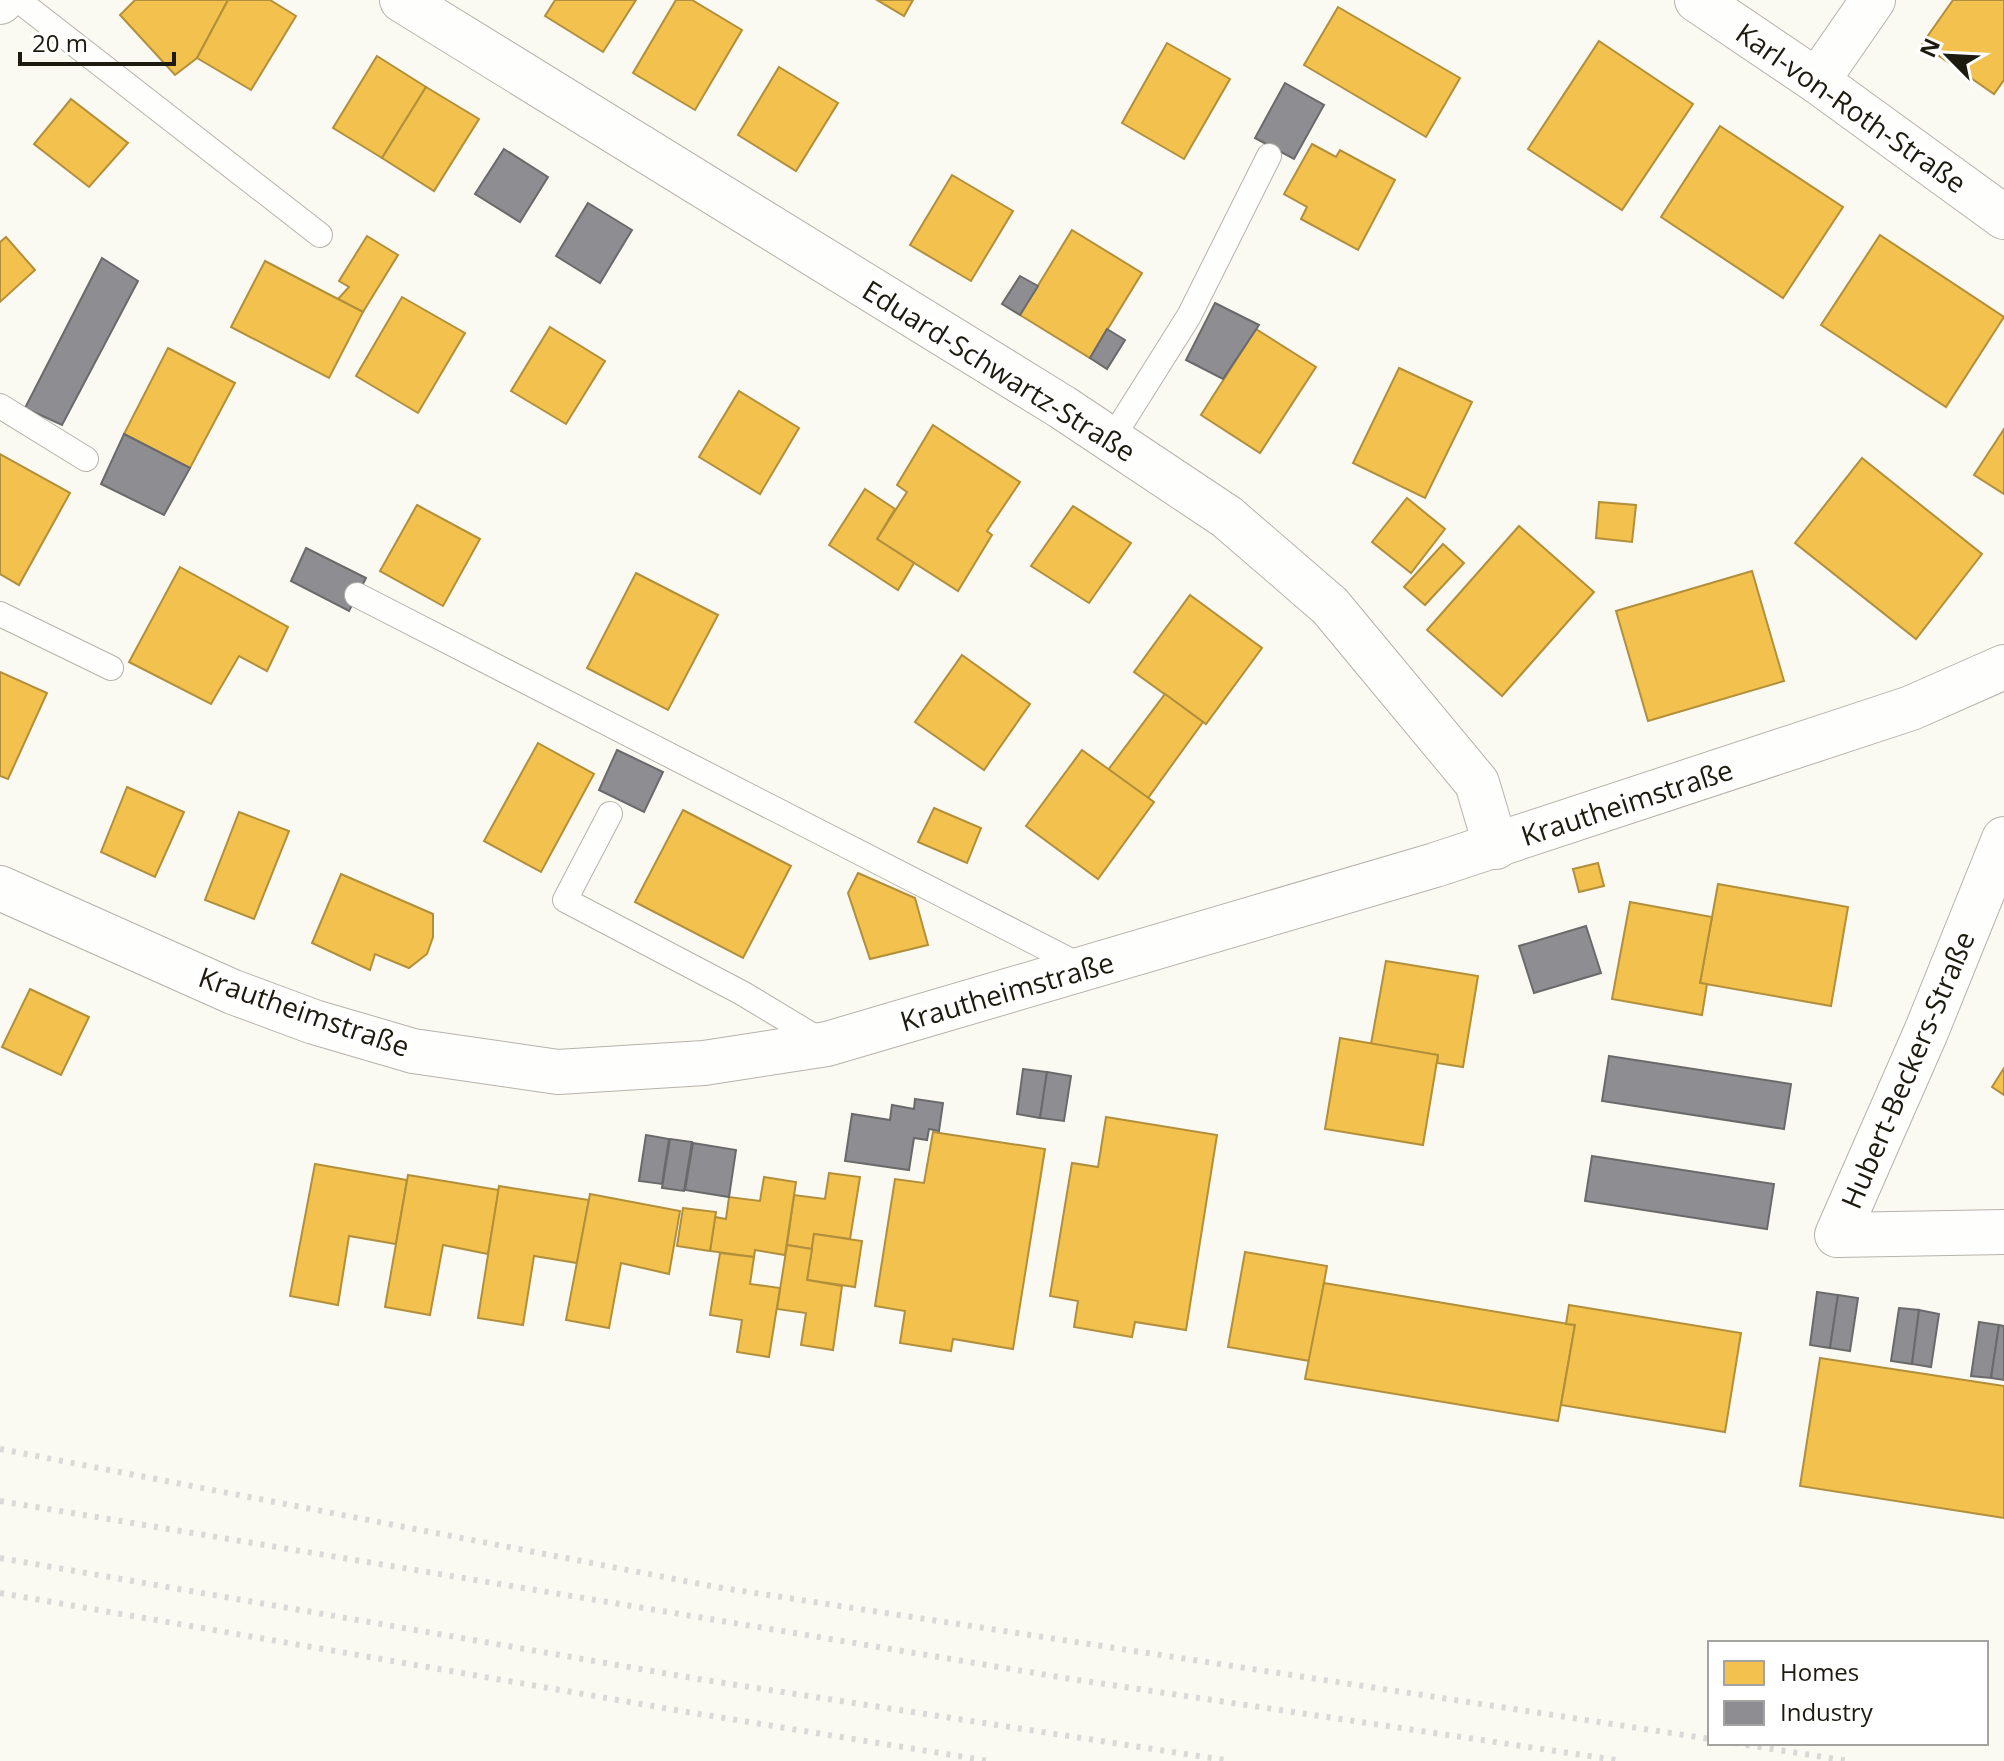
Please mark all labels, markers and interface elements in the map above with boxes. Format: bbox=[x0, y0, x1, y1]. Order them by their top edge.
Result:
street label: Karl-von-Roth-Straße bbox=[1729, 13, 1974, 201]
scale bar bbox=[20, 16, 174, 66]
north arrow bbox=[1908, 16, 1988, 96]
text: 20 m bbox=[32, 26, 88, 59]
text: N bbox=[1911, 33, 1946, 62]
street label: Eduard-Schwartz-Straße bbox=[856, 271, 1143, 470]
street label: Krautheimstraße bbox=[1516, 750, 1737, 854]
street label: Hubert-Beckers-Straße bbox=[1831, 925, 1983, 1214]
street label: Krautheimstraße bbox=[895, 942, 1118, 1040]
street label: Krautheimstraße bbox=[194, 957, 415, 1065]
legend bbox=[1708, 1641, 1988, 1745]
text: Homes bbox=[1780, 1655, 1859, 1688]
text: Industry bbox=[1780, 1695, 1874, 1728]

